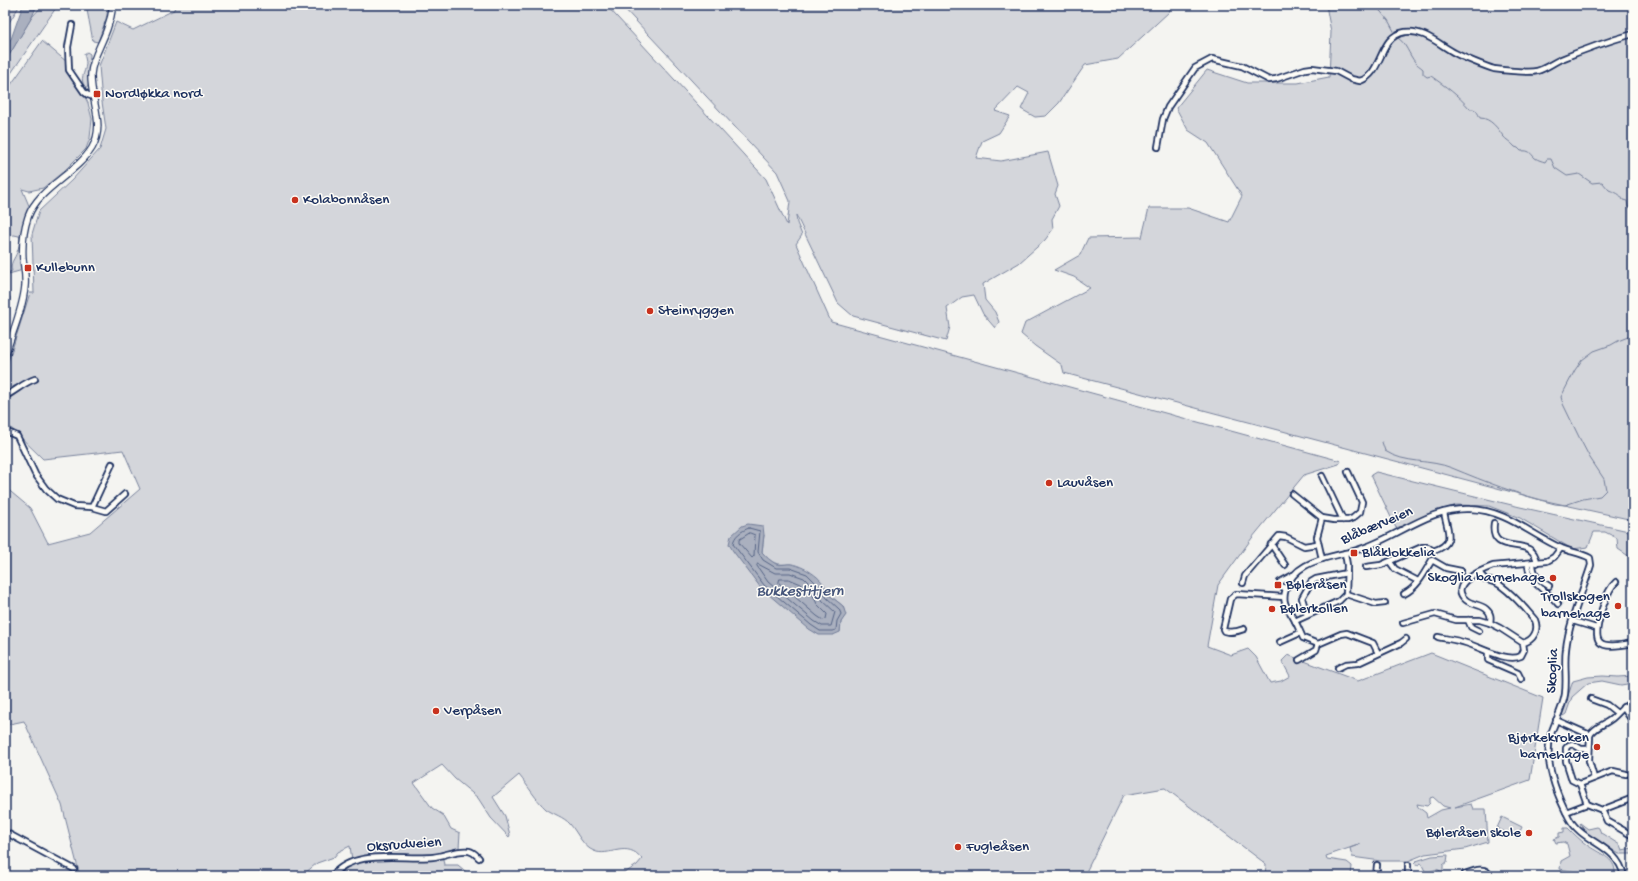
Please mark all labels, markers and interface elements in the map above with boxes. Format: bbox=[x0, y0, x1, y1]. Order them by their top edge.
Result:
place label: Nordløkka nord bbox=[105, 85, 203, 103]
marker: Nordløkka nord bbox=[92, 89, 102, 99]
place label: Kolabonnåsen bbox=[303, 191, 389, 209]
marker: Kolabonnåsen bbox=[290, 195, 300, 205]
place label: Kullebunn bbox=[36, 259, 95, 277]
marker: Kullebunn bbox=[23, 263, 33, 273]
place label: Steinryggen bbox=[658, 302, 734, 320]
marker: Steinryggen bbox=[645, 306, 655, 316]
place label: Lauvåsen bbox=[1057, 474, 1113, 492]
marker: Lauvåsen bbox=[1044, 478, 1054, 488]
street label: Blåbærveien bbox=[1337, 503, 1416, 550]
place label: Blåklokkelia bbox=[1361, 544, 1436, 562]
marker: Blåklokkelia bbox=[1349, 548, 1359, 558]
place label: Skoglia barnehage bbox=[1428, 569, 1545, 587]
marker: Skoglia barnehage bbox=[1548, 573, 1558, 583]
place label: Bøleråsen bbox=[1285, 576, 1347, 594]
marker: Bøleråsen bbox=[1273, 580, 1283, 590]
water label: Bukkestitjern bbox=[757, 583, 844, 602]
place label: Trollskogen barnehage bbox=[1540, 588, 1610, 623]
place label: Bølerkollen bbox=[1279, 600, 1348, 618]
marker: Trollskogen barnehage bbox=[1613, 601, 1623, 611]
marker: Bølerkollen bbox=[1267, 604, 1277, 614]
street label: Skoglia bbox=[1543, 647, 1563, 694]
place label: Verpåsen bbox=[443, 702, 502, 720]
marker: Verpåsen bbox=[431, 706, 441, 716]
place label: Bjørkekroken barnehage bbox=[1507, 729, 1589, 764]
marker: Bjørkekroken barnehage bbox=[1592, 742, 1602, 752]
place label: Bøleråsen skole bbox=[1425, 824, 1521, 842]
marker: Bøleråsen skole bbox=[1524, 828, 1534, 838]
street label: Oksrudveien bbox=[366, 833, 442, 857]
place label: Fugleåsen bbox=[965, 838, 1029, 856]
marker: Fugleåsen bbox=[953, 842, 963, 852]

